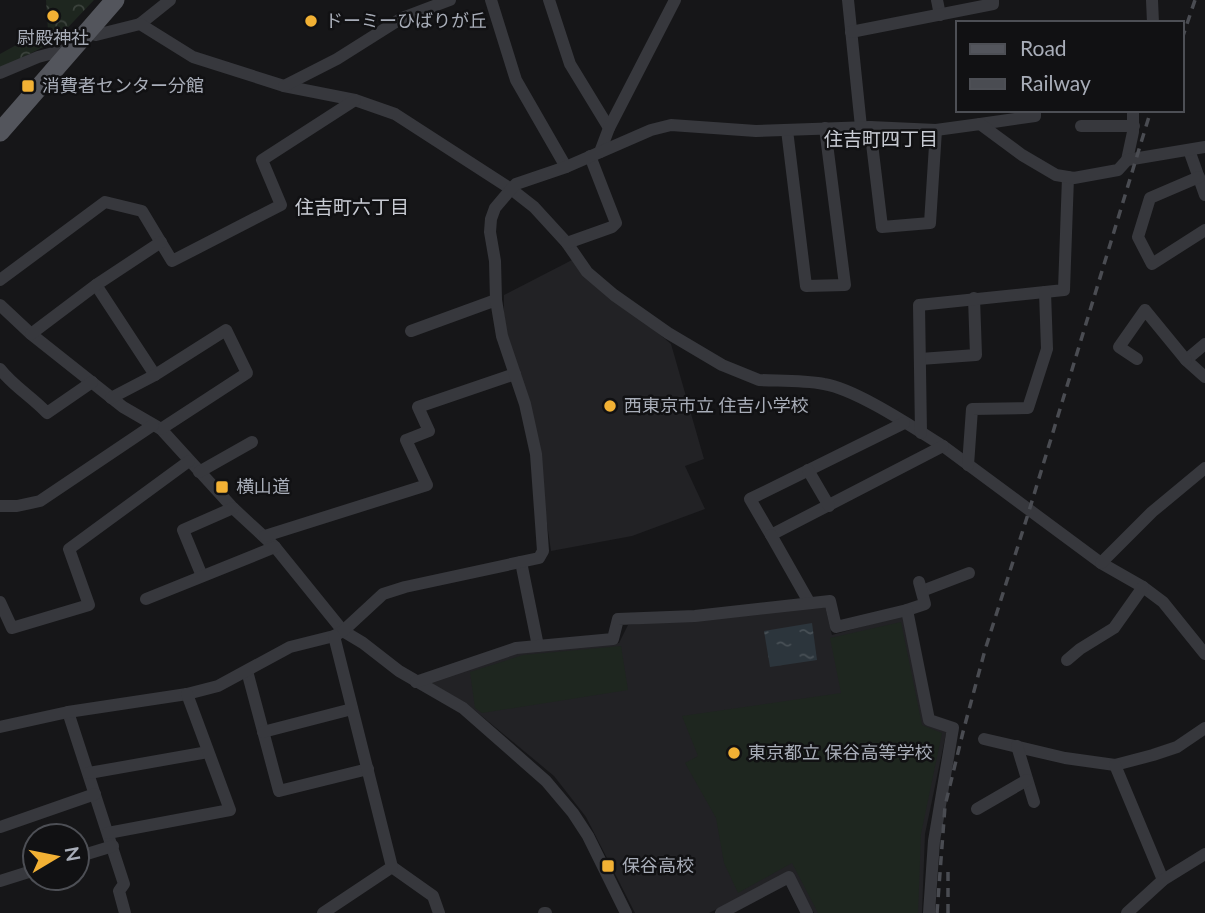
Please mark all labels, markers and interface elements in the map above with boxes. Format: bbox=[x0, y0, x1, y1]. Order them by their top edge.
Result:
marker: 尉殿神社 bbox=[45, 8, 61, 24]
place label: ドーミーひばりが丘 bbox=[325, 9, 487, 31]
marker: ドーミーひばりが丘 bbox=[303, 13, 319, 29]
legend bbox=[956, 21, 1184, 112]
place label: 尉殿神社 bbox=[17, 26, 89, 48]
text: Road bbox=[1020, 35, 1067, 60]
text: Railway bbox=[1020, 70, 1091, 95]
place label: 消費者センター分館 bbox=[42, 74, 204, 96]
marker: 消費者センター分館 bbox=[20, 78, 36, 94]
district label: 住吉町四丁目 bbox=[824, 127, 938, 150]
district label: 住吉町六丁目 bbox=[295, 195, 409, 218]
place label: 西東京市立 住吉小学校 bbox=[624, 394, 809, 416]
marker: 西東京市立 住吉小学校 bbox=[602, 398, 618, 414]
place label: 横山道 bbox=[236, 475, 290, 497]
marker: 横山道 bbox=[214, 479, 230, 495]
place label: 東京都立 保谷高等学校 bbox=[748, 741, 933, 763]
marker: 東京都立 保谷高等学校 bbox=[726, 745, 742, 761]
north arrow bbox=[21, 822, 91, 892]
text: N bbox=[61, 845, 86, 863]
place label: 保谷高校 bbox=[622, 854, 694, 876]
marker: 保谷高校 bbox=[600, 858, 616, 874]

